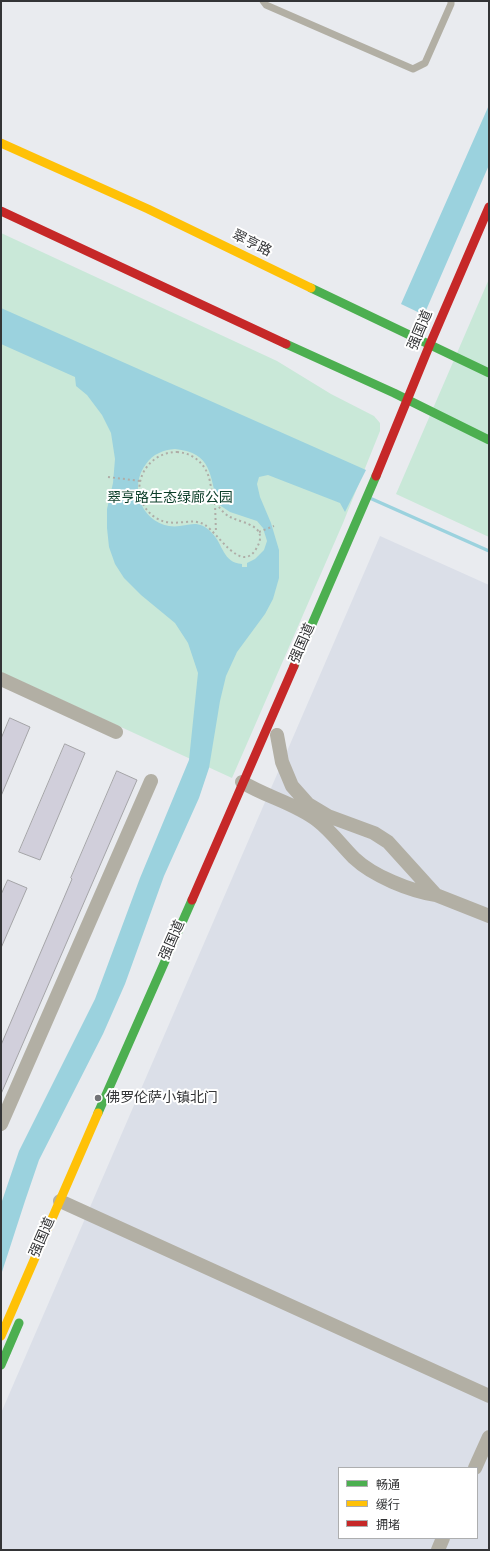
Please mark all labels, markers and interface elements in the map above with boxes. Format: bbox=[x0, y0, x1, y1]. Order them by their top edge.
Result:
street label: 翠亨路 bbox=[229, 226, 275, 260]
street label: 强国道 bbox=[404, 307, 436, 353]
park label: 翠亨路生态绿廊公园 bbox=[107, 490, 233, 506]
street label: 强国道 bbox=[286, 620, 318, 666]
street label: 强国道 bbox=[156, 917, 188, 963]
place label: 佛罗伦萨小镇北门 bbox=[106, 1090, 218, 1106]
marker: 佛罗伦萨小镇北门 bbox=[93, 1093, 103, 1103]
street label: 强国道 bbox=[26, 1214, 58, 1260]
legend bbox=[338, 1467, 478, 1539]
text: 畅通 bbox=[376, 1478, 400, 1492]
text: 缓行 bbox=[376, 1498, 400, 1512]
text: 拥堵 bbox=[376, 1518, 400, 1532]

